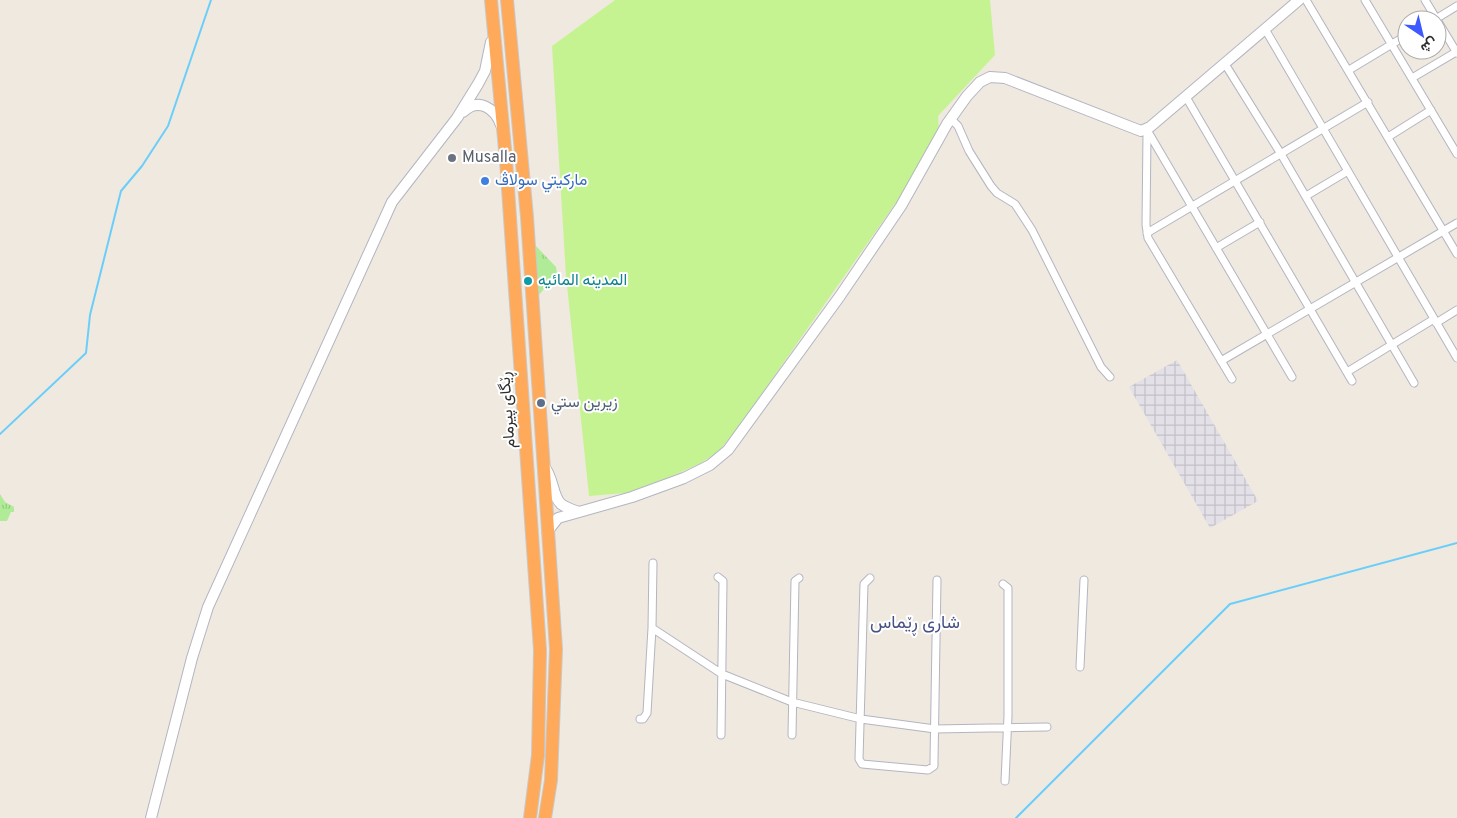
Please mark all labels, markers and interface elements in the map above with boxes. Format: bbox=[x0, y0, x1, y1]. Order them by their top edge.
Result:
north arrow bbox=[1397, 10, 1447, 60]
text: ش bbox=[1417, 33, 1440, 56]
place label: Musalla bbox=[462, 148, 516, 168]
marker: Musalla bbox=[446, 152, 458, 164]
place label: ماركيتي سولاڤ bbox=[495, 171, 587, 193]
marker: ماركيتي سولاڤ bbox=[479, 175, 491, 187]
place label: المدينه المائيه bbox=[538, 271, 627, 291]
marker: المدينه المائيه bbox=[522, 275, 534, 287]
street label: ڕێگای پیرمام bbox=[495, 371, 522, 449]
place label: زيرين ستي bbox=[551, 393, 618, 415]
marker: زيرين ستي bbox=[535, 397, 547, 409]
district label: شاری ڕێماس bbox=[870, 612, 960, 636]

